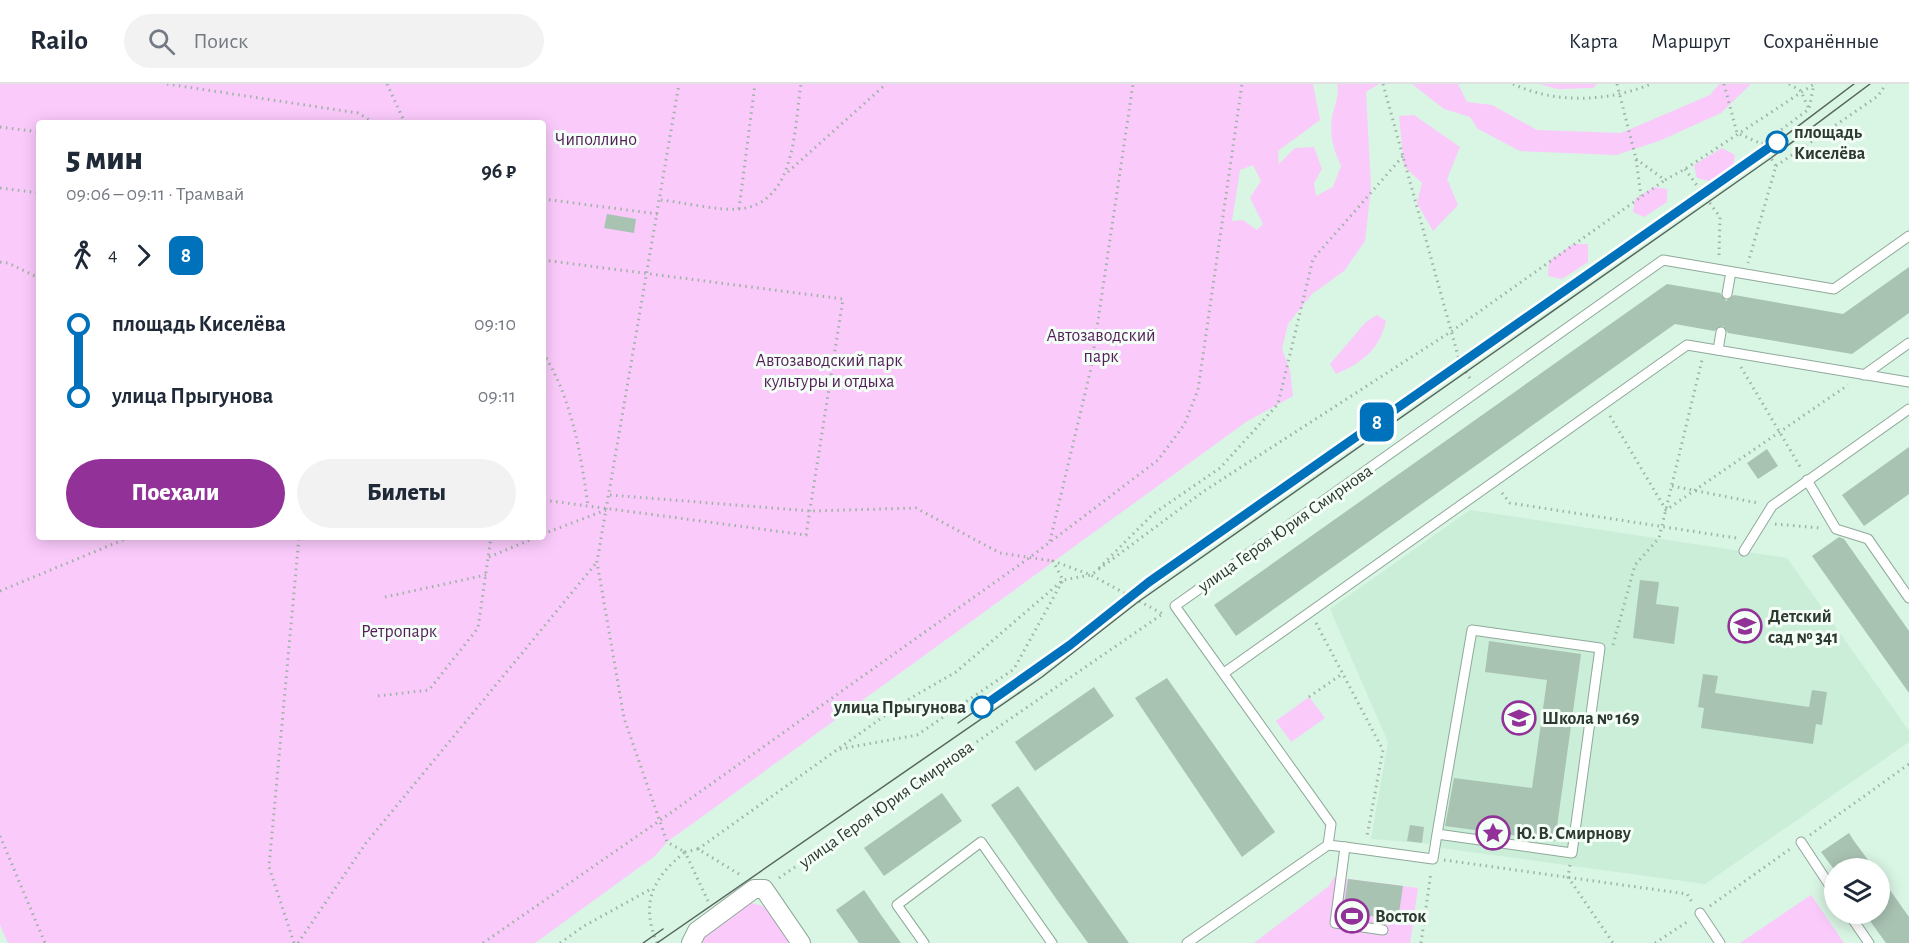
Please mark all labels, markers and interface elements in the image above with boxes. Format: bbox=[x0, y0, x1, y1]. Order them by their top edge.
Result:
search box bbox=[124, 14, 544, 68]
icon: search bbox=[145, 25, 178, 58]
text: Railo bbox=[30, 27, 88, 55]
text: Поиск bbox=[193, 30, 248, 52]
text: Карта bbox=[1569, 31, 1618, 52]
text: Маршрут bbox=[1651, 31, 1730, 52]
text: Сохранённые bbox=[1763, 31, 1879, 52]
place label: площадь Киселёва bbox=[1794, 124, 1866, 163]
park label: Чиполлино bbox=[555, 131, 637, 149]
marker: площадь Киселёва bbox=[1766, 131, 1788, 153]
text: 5 мин bbox=[66, 143, 143, 176]
text: 96 ₽ bbox=[481, 160, 516, 182]
text: 09:06 – 09:11 · Трамвай bbox=[66, 184, 244, 204]
icon: walk bbox=[66, 239, 99, 272]
icon: forward bbox=[127, 239, 160, 272]
text: 4 bbox=[108, 245, 118, 265]
text: 8 bbox=[181, 245, 191, 266]
text: площадь Киселёва bbox=[112, 313, 286, 335]
text: 09:10 bbox=[474, 314, 516, 334]
park label: Автозаводский парк bbox=[1046, 327, 1156, 366]
park label: Автозаводский парк культуры и отдыха bbox=[756, 352, 903, 391]
text: улица Прыгунова bbox=[112, 385, 273, 407]
text: 09:11 bbox=[478, 386, 516, 406]
line badge: 8 bbox=[1358, 402, 1396, 442]
text: 8 bbox=[1372, 412, 1382, 433]
button: Поехали bbox=[66, 459, 285, 528]
button: Билеты bbox=[297, 459, 516, 528]
street label: улица Героя Юрия Смирнова bbox=[1194, 462, 1376, 596]
school or university icon: Детский сад № 341 bbox=[1727, 608, 1763, 644]
place label: Детский сад № 341 bbox=[1768, 608, 1839, 647]
park label: Ретропарк bbox=[361, 623, 438, 641]
marker: улица Прыгунова bbox=[971, 696, 993, 718]
place label: улица Прыгунова bbox=[833, 699, 966, 717]
school or university icon: Школа № 169 bbox=[1501, 700, 1537, 736]
place label: Школа № 169 bbox=[1542, 710, 1640, 728]
street label: улица Героя Юрия Смирнова bbox=[795, 738, 977, 872]
place icon: Ю. В. Смирнову bbox=[1475, 815, 1511, 851]
place label: Ю. В. Смирнову bbox=[1516, 825, 1632, 843]
map controls bbox=[1824, 858, 1890, 924]
button: layers bbox=[1824, 858, 1890, 924]
sports icon: Восток bbox=[1334, 898, 1370, 934]
place label: Восток bbox=[1375, 908, 1426, 926]

